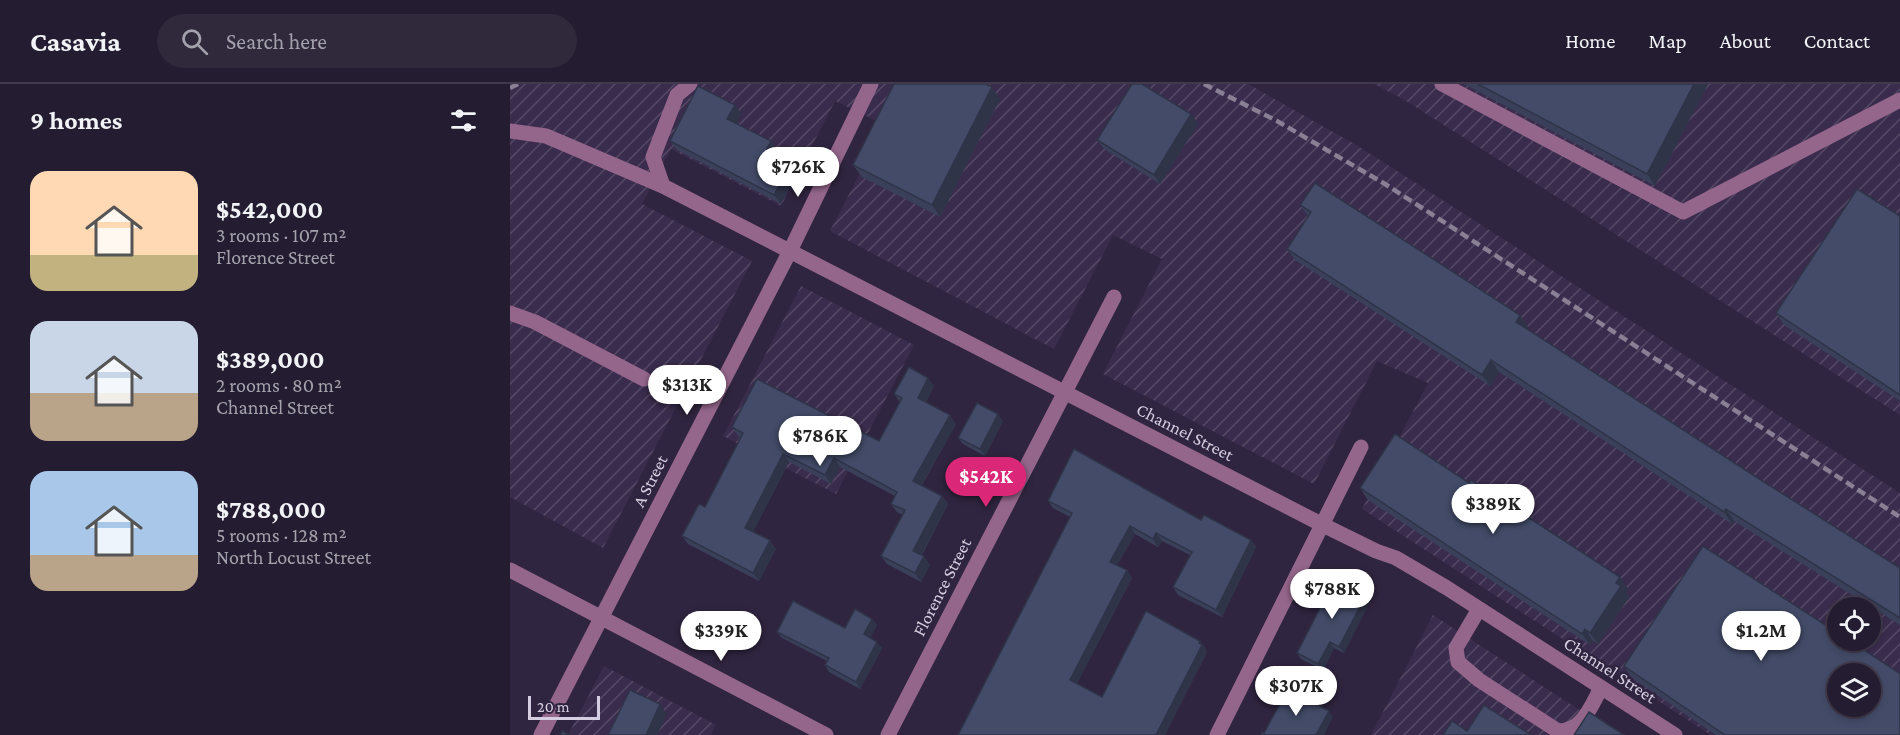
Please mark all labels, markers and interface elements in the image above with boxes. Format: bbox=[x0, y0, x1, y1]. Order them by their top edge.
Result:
search box bbox=[157, 14, 577, 68]
icon: search bbox=[178, 25, 211, 58]
text: Casavia bbox=[30, 26, 121, 57]
text: Search here bbox=[226, 29, 327, 54]
text: Home bbox=[1565, 29, 1615, 53]
text: Map bbox=[1648, 29, 1687, 53]
text: About bbox=[1720, 29, 1771, 53]
text: Contact bbox=[1804, 29, 1870, 53]
icon: filters bbox=[447, 104, 480, 137]
text: 9 homes bbox=[30, 106, 122, 135]
pin: $726K bbox=[756, 147, 840, 198]
text: $726K bbox=[771, 155, 825, 177]
icon: home bbox=[78, 195, 150, 267]
text: $542,000 bbox=[216, 195, 323, 224]
text: 3 rooms · 107 m² bbox=[216, 224, 346, 246]
text: Florence Street bbox=[216, 246, 335, 268]
icon: home bbox=[78, 345, 150, 417]
text: $389,000 bbox=[216, 345, 325, 374]
pin: $313K bbox=[645, 365, 729, 416]
text: $313K bbox=[662, 373, 712, 395]
text: 2 rooms · 80 m² bbox=[216, 374, 342, 396]
text: Channel Street bbox=[216, 396, 334, 418]
street label: Channel Street bbox=[1133, 399, 1238, 465]
pin: $786K bbox=[778, 416, 862, 467]
text: $786K bbox=[793, 424, 847, 446]
street label: A Street bbox=[628, 451, 672, 510]
pin: $542K bbox=[944, 457, 1028, 508]
text: $542K bbox=[959, 465, 1013, 487]
pin: $389K bbox=[1451, 484, 1535, 535]
text: $389K bbox=[1466, 492, 1520, 514]
icon: home bbox=[78, 495, 150, 567]
text: $788,000 bbox=[216, 495, 326, 524]
text: 5 rooms · 128 m² bbox=[216, 524, 347, 546]
street label: Florence Street bbox=[909, 534, 976, 639]
text: North Locust Street bbox=[216, 546, 371, 568]
pin: $788K bbox=[1290, 569, 1374, 620]
text: $788K bbox=[1304, 577, 1360, 599]
map controls bbox=[1827, 597, 1881, 717]
button: locate bbox=[1827, 597, 1881, 651]
pin: $339K bbox=[679, 611, 763, 662]
pin: $1.2M bbox=[1719, 611, 1803, 662]
text: $339K bbox=[694, 619, 748, 641]
text: $1.2M bbox=[1736, 619, 1786, 641]
street label: Channel Street bbox=[1560, 633, 1661, 708]
button: layers bbox=[1827, 663, 1881, 717]
pin: $307K bbox=[1254, 666, 1338, 717]
text: $307K bbox=[1269, 674, 1323, 696]
scale bar bbox=[528, 693, 600, 720]
text: 20 m bbox=[537, 698, 570, 715]

